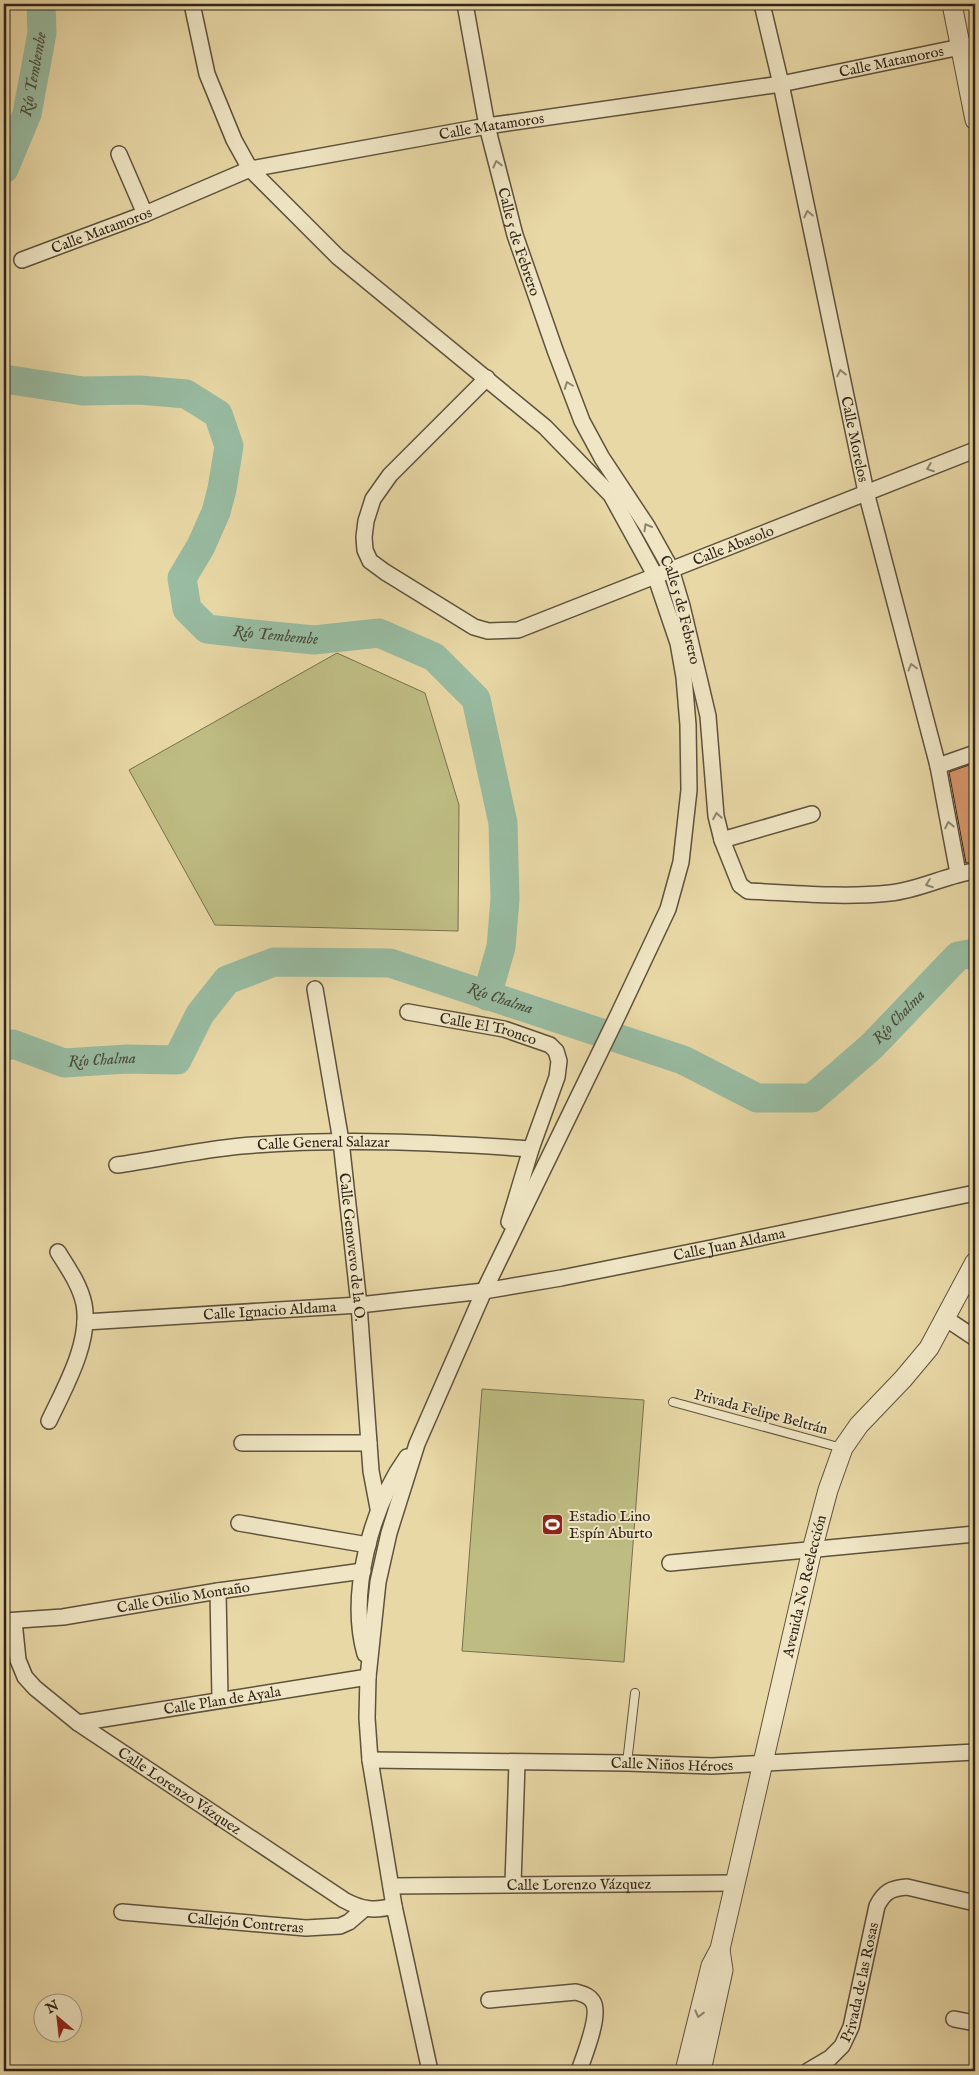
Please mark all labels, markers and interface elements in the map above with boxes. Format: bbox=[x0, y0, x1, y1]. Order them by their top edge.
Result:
water label: Río Tembembe bbox=[17, 30, 52, 118]
street label: Calle Matamoros bbox=[837, 41, 945, 81]
street label: Calle Matamoros bbox=[438, 108, 545, 144]
one-way arrow bbox=[492, 160, 503, 169]
street label: Calle 5 de Febrero bbox=[494, 185, 545, 298]
street label: Calle Matamoros bbox=[49, 203, 155, 258]
one-way arrow bbox=[803, 210, 814, 219]
one-way arrow bbox=[836, 369, 847, 378]
one-way arrow bbox=[564, 381, 574, 390]
street label: Calle Morelos bbox=[837, 394, 873, 484]
one-way arrow bbox=[926, 461, 935, 472]
street label: Calle Abasolo bbox=[690, 521, 777, 570]
one-way arrow bbox=[643, 523, 653, 532]
street label: Calle 5 de Febrero bbox=[656, 552, 705, 666]
water label: Río Tembembe bbox=[232, 622, 320, 650]
one-way arrow bbox=[907, 663, 918, 672]
one-way arrow bbox=[712, 811, 722, 820]
one-way arrow bbox=[944, 821, 955, 830]
one-way arrow bbox=[925, 878, 933, 888]
water label: Río Chalma bbox=[465, 979, 535, 1020]
water label: Río Chalma bbox=[869, 986, 930, 1049]
street label: Calle El Tronco bbox=[438, 1008, 539, 1049]
water label: Río Chalma bbox=[67, 1049, 136, 1073]
street label: Calle General Salazar bbox=[257, 1132, 390, 1154]
street label: Calle Genovevo de la O. bbox=[335, 1172, 370, 1322]
street label: Calle Juan Aldama bbox=[672, 1223, 787, 1265]
street label: Calle Ignacio Aldama bbox=[203, 1297, 337, 1324]
street label: Privada Felipe Beltrán bbox=[692, 1385, 830, 1439]
place label: Estadio Lino Espín Aburto bbox=[569, 1507, 653, 1543]
sports icon: Estadio Lino Espín Aburto bbox=[541, 1513, 565, 1537]
street label: Avenida No Reelección bbox=[778, 1513, 830, 1660]
street label: Calle Otilio Montaño bbox=[115, 1577, 251, 1617]
street label: Calle Plan de Ayala bbox=[162, 1681, 283, 1719]
street label: Calle Lorenzo Vázquez bbox=[114, 1743, 245, 1839]
street label: Calle Niños Héroes bbox=[611, 1753, 734, 1776]
street label: Calle Lorenzo Vázquez bbox=[507, 1874, 651, 1894]
street label: Callejón Contreras bbox=[187, 1908, 304, 1937]
street label: Privada de las Rosas bbox=[836, 1921, 883, 2045]
north arrow bbox=[32, 1992, 82, 2042]
text: N bbox=[42, 1997, 62, 2019]
one-way arrow bbox=[694, 2009, 705, 2018]

